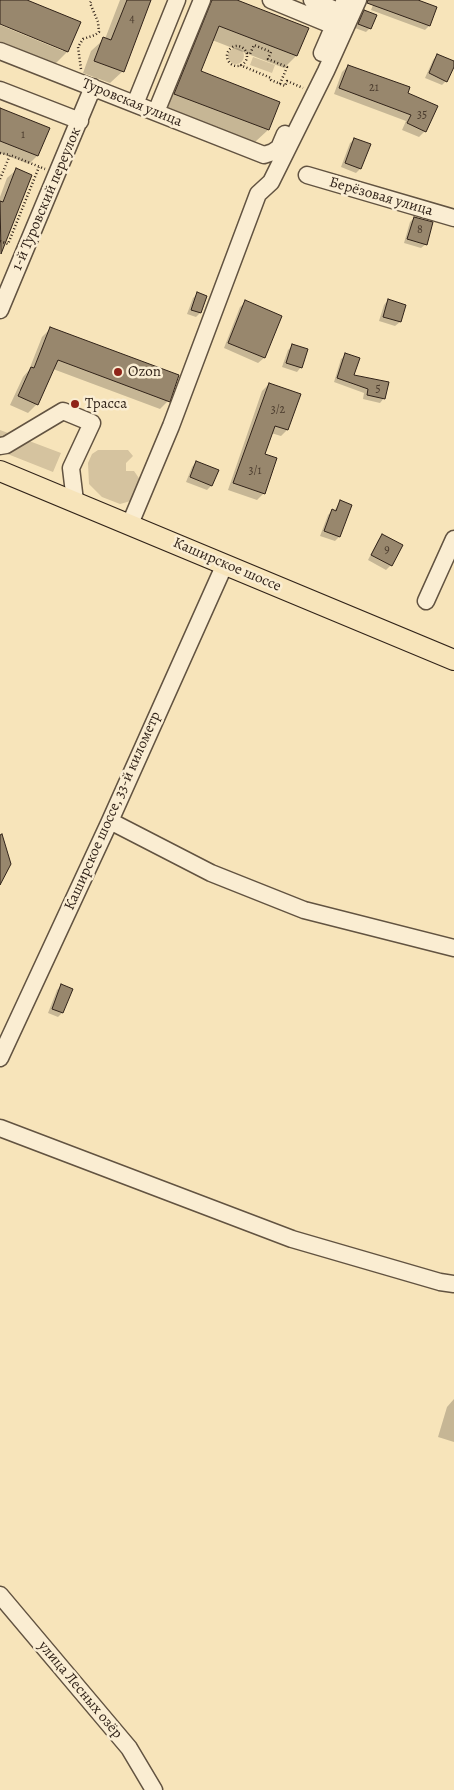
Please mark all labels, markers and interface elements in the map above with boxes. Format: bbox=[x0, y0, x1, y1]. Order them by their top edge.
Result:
house number: 4 bbox=[129, 12, 135, 26]
street label: Туровская улица bbox=[79, 75, 185, 131]
house number: 21 bbox=[369, 81, 379, 95]
house number: 35 bbox=[417, 108, 427, 122]
street label: 1-й Туровский переулок bbox=[9, 125, 85, 273]
house number: 1 bbox=[21, 128, 25, 142]
street label: Берёзовая улица bbox=[327, 174, 435, 220]
house number: 8 bbox=[417, 223, 423, 237]
place label: Ozon bbox=[128, 363, 161, 381]
marker: Ozon bbox=[112, 366, 124, 378]
house number: 5 bbox=[375, 382, 381, 396]
place label: Трасса bbox=[85, 395, 127, 413]
marker: Трасса bbox=[69, 398, 81, 410]
house number: 3/2 bbox=[271, 403, 285, 417]
house number: 3/1 bbox=[248, 464, 262, 478]
street label: Каширское шоссе bbox=[170, 534, 284, 596]
house number: 9 bbox=[384, 543, 390, 557]
street label: Каширское шоссе, 33-й километр bbox=[61, 709, 165, 913]
street label: улица Лесных озёр bbox=[34, 1638, 126, 1742]

